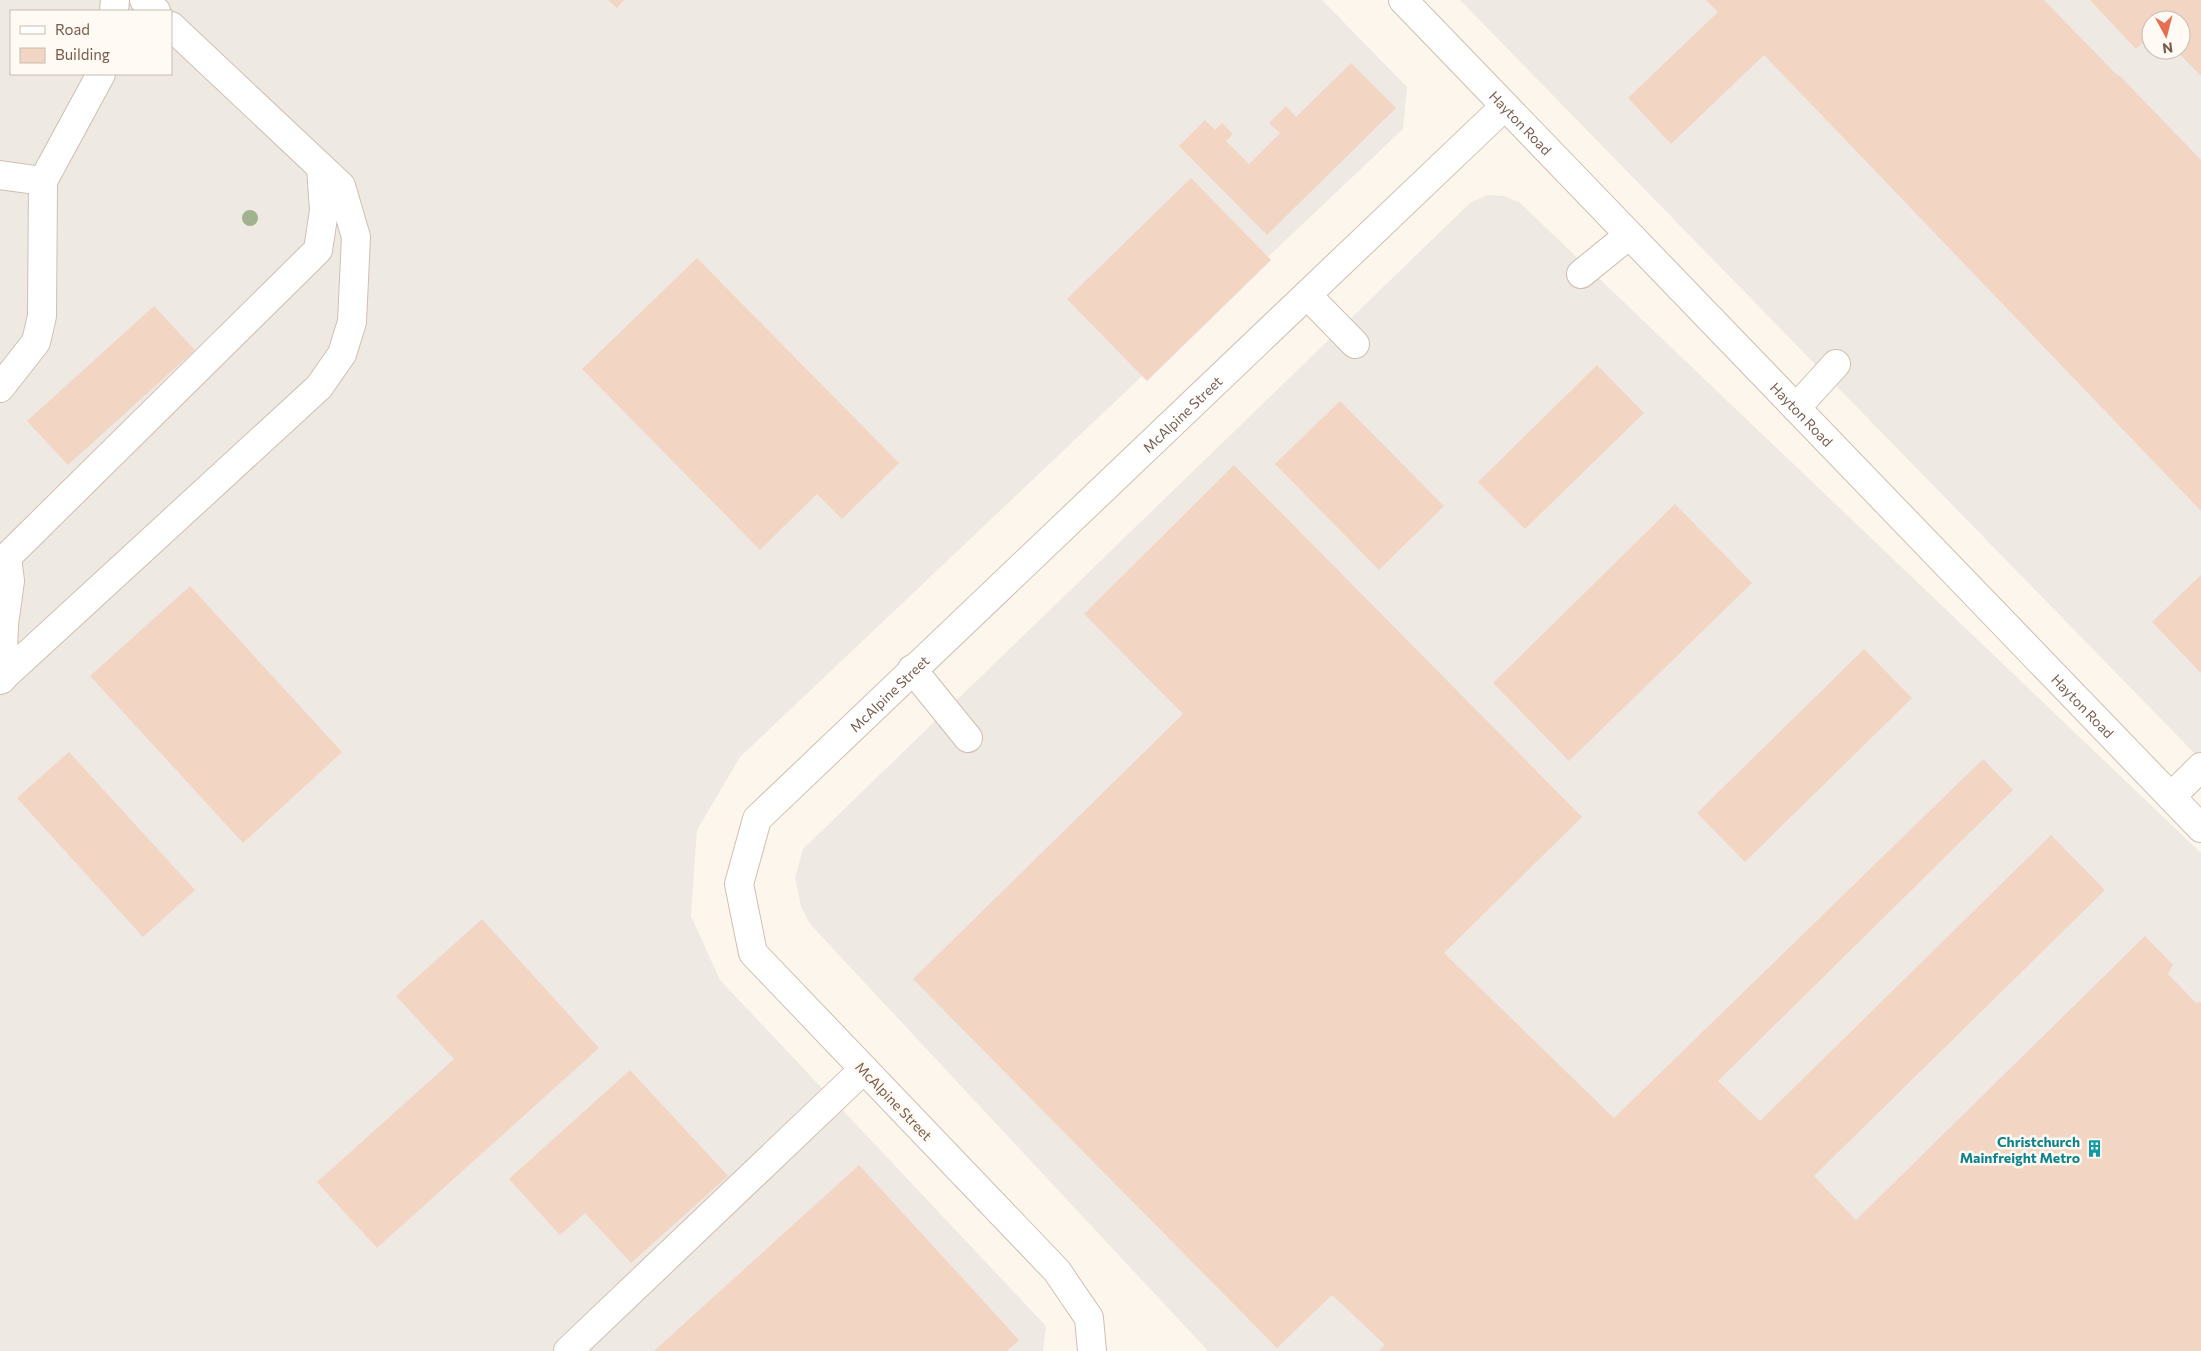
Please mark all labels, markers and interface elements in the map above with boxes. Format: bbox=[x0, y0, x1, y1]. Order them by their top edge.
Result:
legend bbox=[10, 10, 172, 75]
north arrow bbox=[2141, 10, 2191, 60]
text: Road bbox=[55, 20, 90, 38]
text: N bbox=[2161, 39, 2174, 57]
text: Building bbox=[55, 45, 110, 63]
street label: Hayton Road bbox=[1486, 87, 1556, 158]
street label: McAlpine Street bbox=[1139, 372, 1225, 456]
street label: Hayton Road bbox=[1767, 378, 1837, 450]
street label: McAlpine Street bbox=[846, 651, 932, 735]
street label: Hayton Road bbox=[2048, 670, 2118, 741]
street label: McAlpine Street bbox=[852, 1058, 936, 1144]
place label: Christchurch Mainfreight Metro bbox=[1960, 1133, 2080, 1166]
building icon: Christchurch Mainfreight Metro bbox=[2084, 1139, 2104, 1159]

